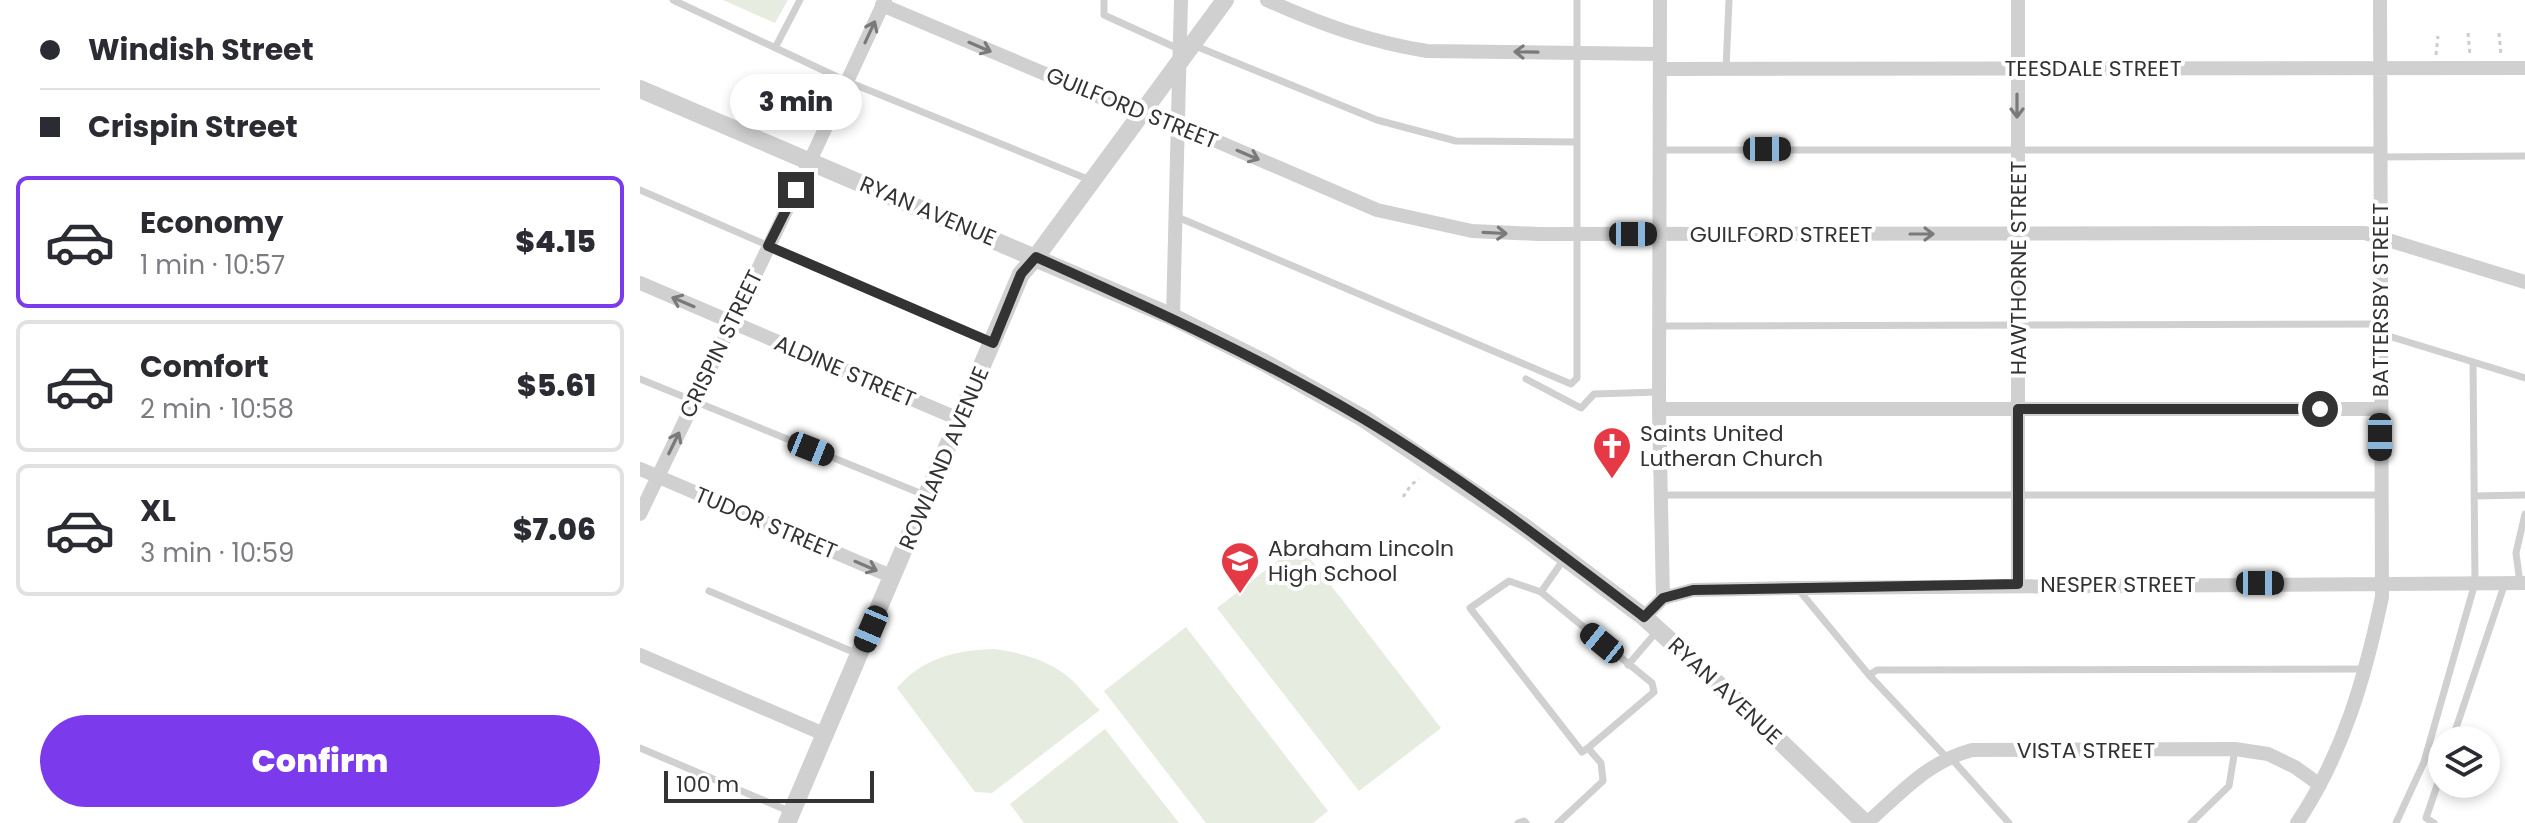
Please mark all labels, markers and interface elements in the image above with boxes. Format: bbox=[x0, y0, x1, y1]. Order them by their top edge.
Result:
one-way arrow bbox=[863, 20, 878, 44]
text: Windish Street bbox=[88, 28, 314, 71]
one-way arrow bbox=[967, 40, 992, 55]
one-way arrow bbox=[1513, 44, 1540, 60]
street label: TEESDALE STREET bbox=[2004, 53, 2182, 84]
street label: GUILFORD STREET bbox=[1041, 59, 1223, 157]
callout: 3 min bbox=[730, 74, 862, 130]
text: 3 min bbox=[759, 84, 833, 120]
one-way arrow bbox=[2009, 92, 2025, 119]
text: Crispin Street bbox=[88, 105, 298, 148]
car bbox=[1743, 137, 1791, 161]
one-way arrow bbox=[1235, 148, 1260, 163]
street label: HAWTHORNE STREET bbox=[2003, 161, 2034, 375]
street label: RYAN AVENUE bbox=[855, 168, 1001, 254]
route end bbox=[778, 172, 814, 208]
text: Economy bbox=[140, 201, 284, 244]
street label: BATTERSBY STREET bbox=[2365, 203, 2396, 397]
icon: car bbox=[44, 206, 116, 278]
street label: GUILFORD STREET bbox=[1690, 219, 1872, 250]
text: $4.15 bbox=[515, 220, 596, 263]
car bbox=[1609, 222, 1657, 246]
one-way arrow bbox=[1481, 225, 1508, 240]
one-way arrow bbox=[1908, 226, 1935, 242]
text: 1 min · 10:57 bbox=[140, 247, 285, 283]
street label: CRISPIN STREET bbox=[672, 265, 770, 423]
one-way arrow bbox=[671, 293, 696, 308]
street label: ALDINE STREET bbox=[770, 327, 920, 415]
text: Comfort bbox=[140, 345, 269, 388]
icon: car bbox=[44, 350, 116, 422]
street label: ROWLAND AVENUE bbox=[891, 362, 997, 554]
text: $5.61 bbox=[517, 364, 596, 407]
text: 2 min · 10:58 bbox=[140, 391, 294, 427]
route start bbox=[2302, 391, 2338, 427]
car bbox=[2368, 413, 2392, 461]
place label: Saints United Lutheran Church bbox=[1640, 418, 1823, 474]
church icon: Saints United Lutheran Church bbox=[1591, 425, 1633, 480]
car bbox=[784, 429, 838, 469]
one-way arrow bbox=[667, 432, 682, 456]
street label: TUDOR STREET bbox=[690, 479, 842, 567]
text: XL bbox=[140, 489, 176, 532]
icon: car bbox=[44, 494, 116, 566]
text: $7.06 bbox=[513, 508, 596, 551]
place label: Abraham Lincoln High School bbox=[1268, 533, 1454, 589]
text: 3 min · 10:59 bbox=[140, 535, 294, 571]
school or university icon: Abraham Lincoln High School bbox=[1219, 540, 1261, 595]
one-way arrow bbox=[853, 560, 878, 575]
street label: NESPER STREET bbox=[2040, 569, 2196, 600]
car bbox=[2236, 571, 2284, 595]
car bbox=[851, 602, 891, 656]
car bbox=[1576, 619, 1628, 667]
street label: RYAN AVENUE bbox=[1661, 630, 1789, 752]
button: Confirm bbox=[40, 715, 600, 807]
map controls bbox=[2428, 726, 2500, 798]
button: layers bbox=[2428, 726, 2500, 798]
street label: VISTA STREET bbox=[2017, 735, 2155, 766]
scale bar bbox=[664, 767, 874, 803]
text: 100 m bbox=[676, 769, 739, 800]

